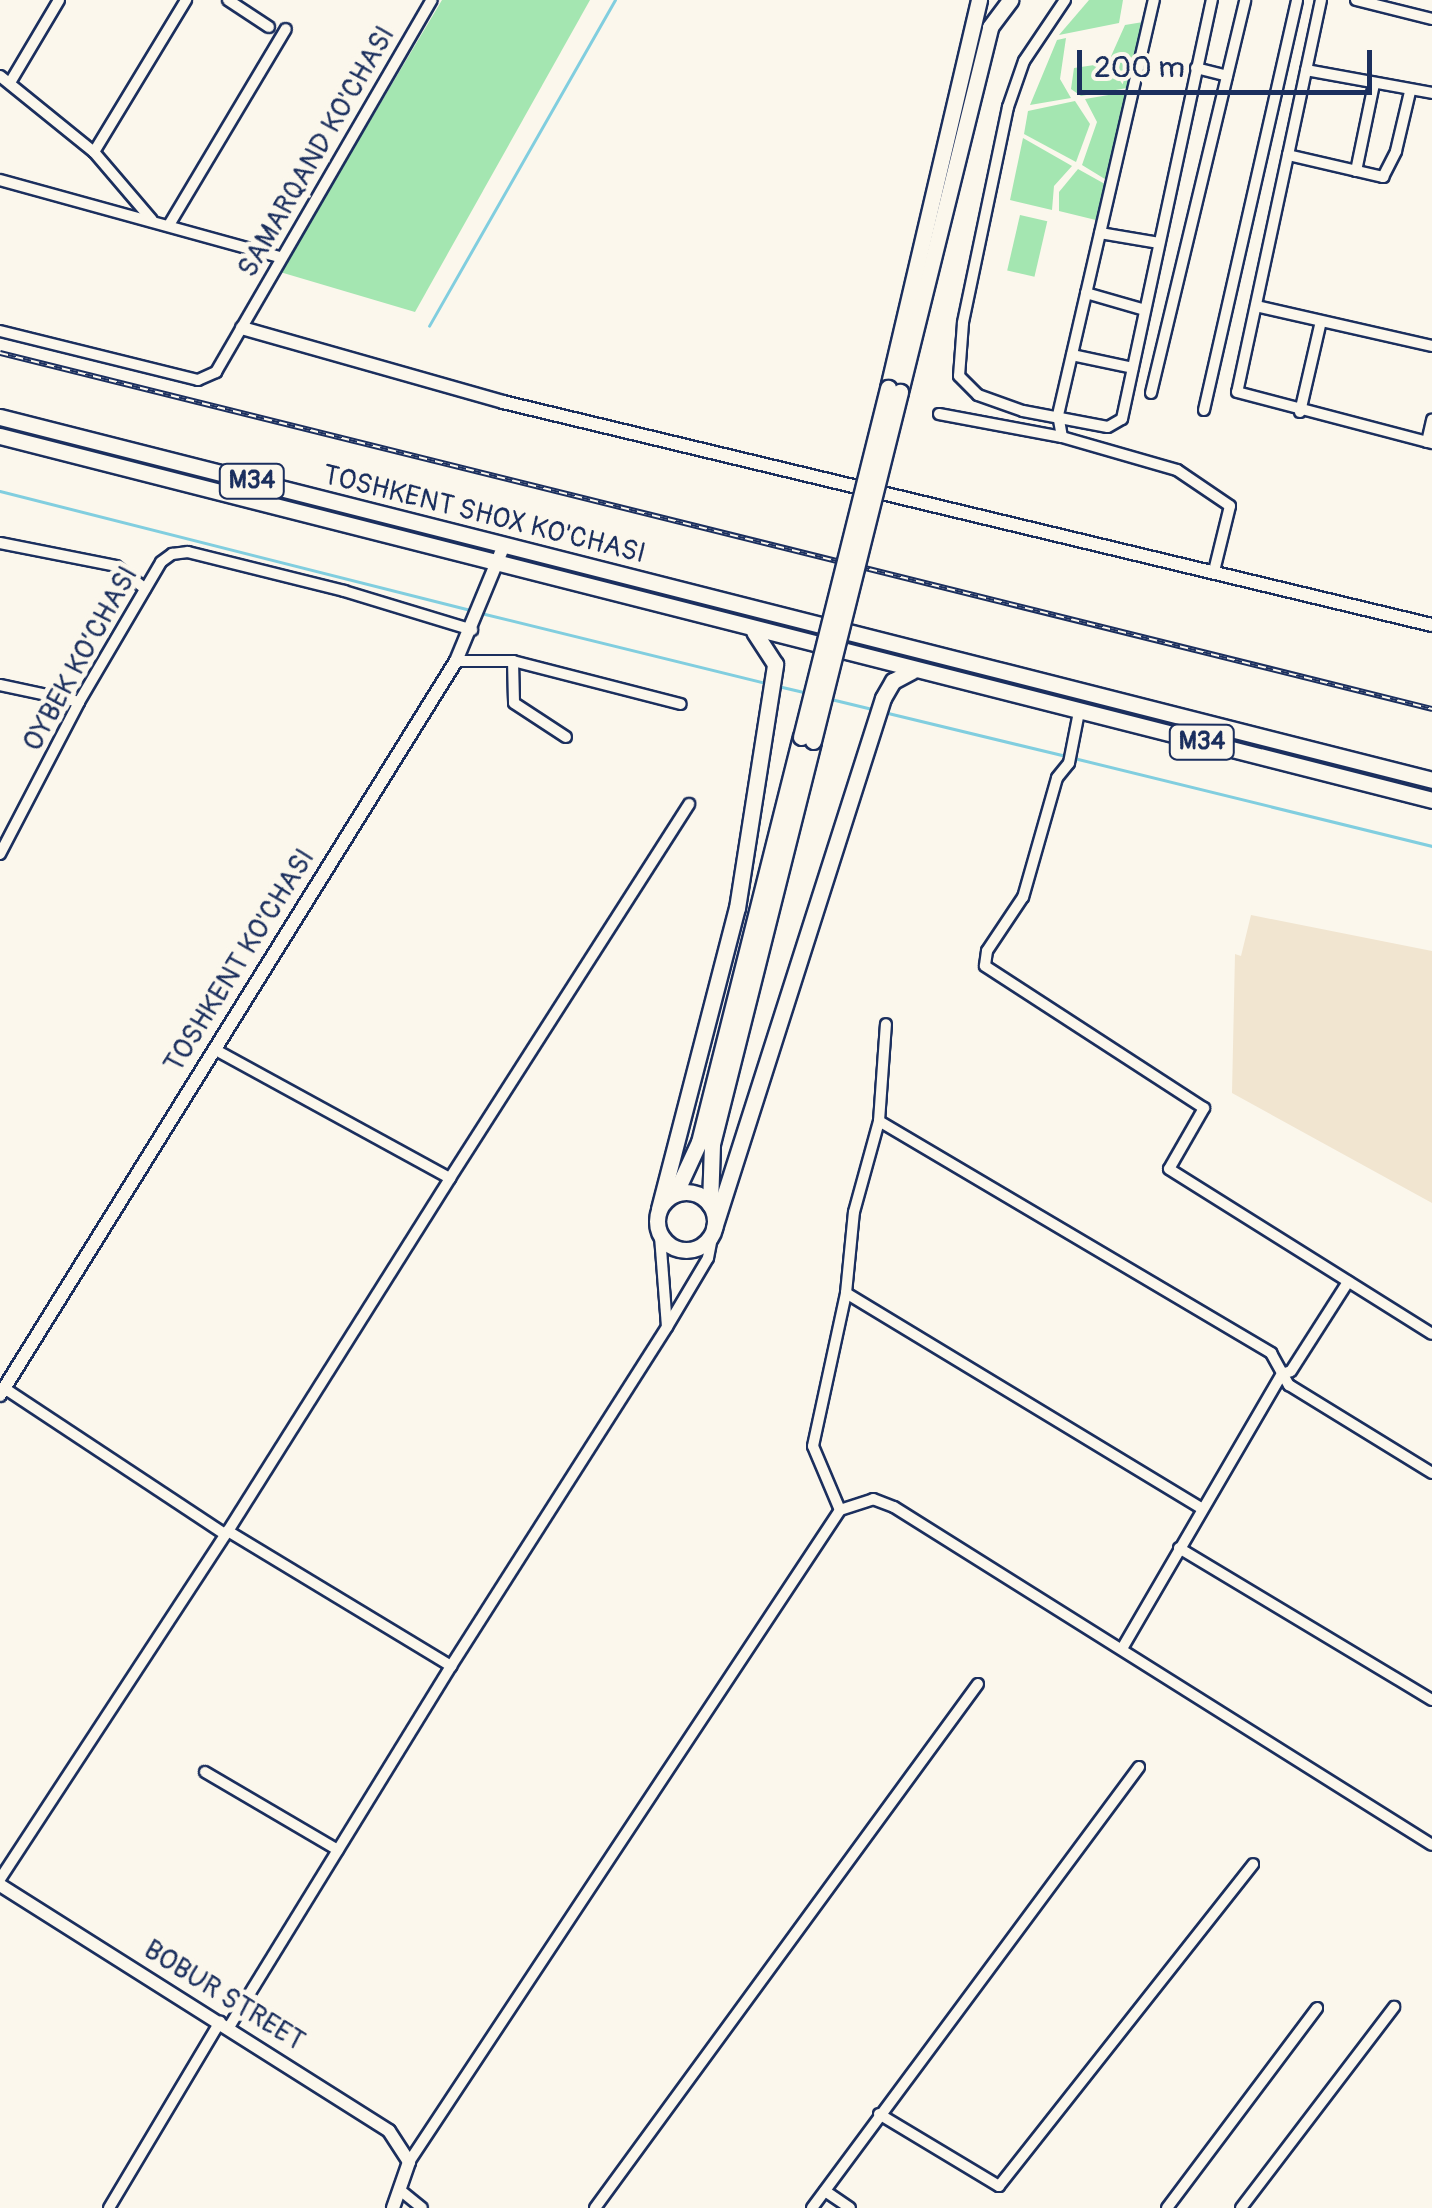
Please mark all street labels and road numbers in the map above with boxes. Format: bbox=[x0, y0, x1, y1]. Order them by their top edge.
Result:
street label: SAMARQAND KO'CHASI bbox=[231, 20, 403, 284]
street label: TOSHKENT SHOX KO'CHASI bbox=[319, 459, 649, 571]
road number: M34 bbox=[217, 461, 287, 501]
street label: OYBEK KO’CHASI bbox=[16, 561, 146, 757]
road number: M34 bbox=[1167, 722, 1237, 762]
street label: TOSHKENT KO'CHASI bbox=[158, 843, 322, 1079]
street label: BOBUR STREET bbox=[137, 1933, 311, 2059]

